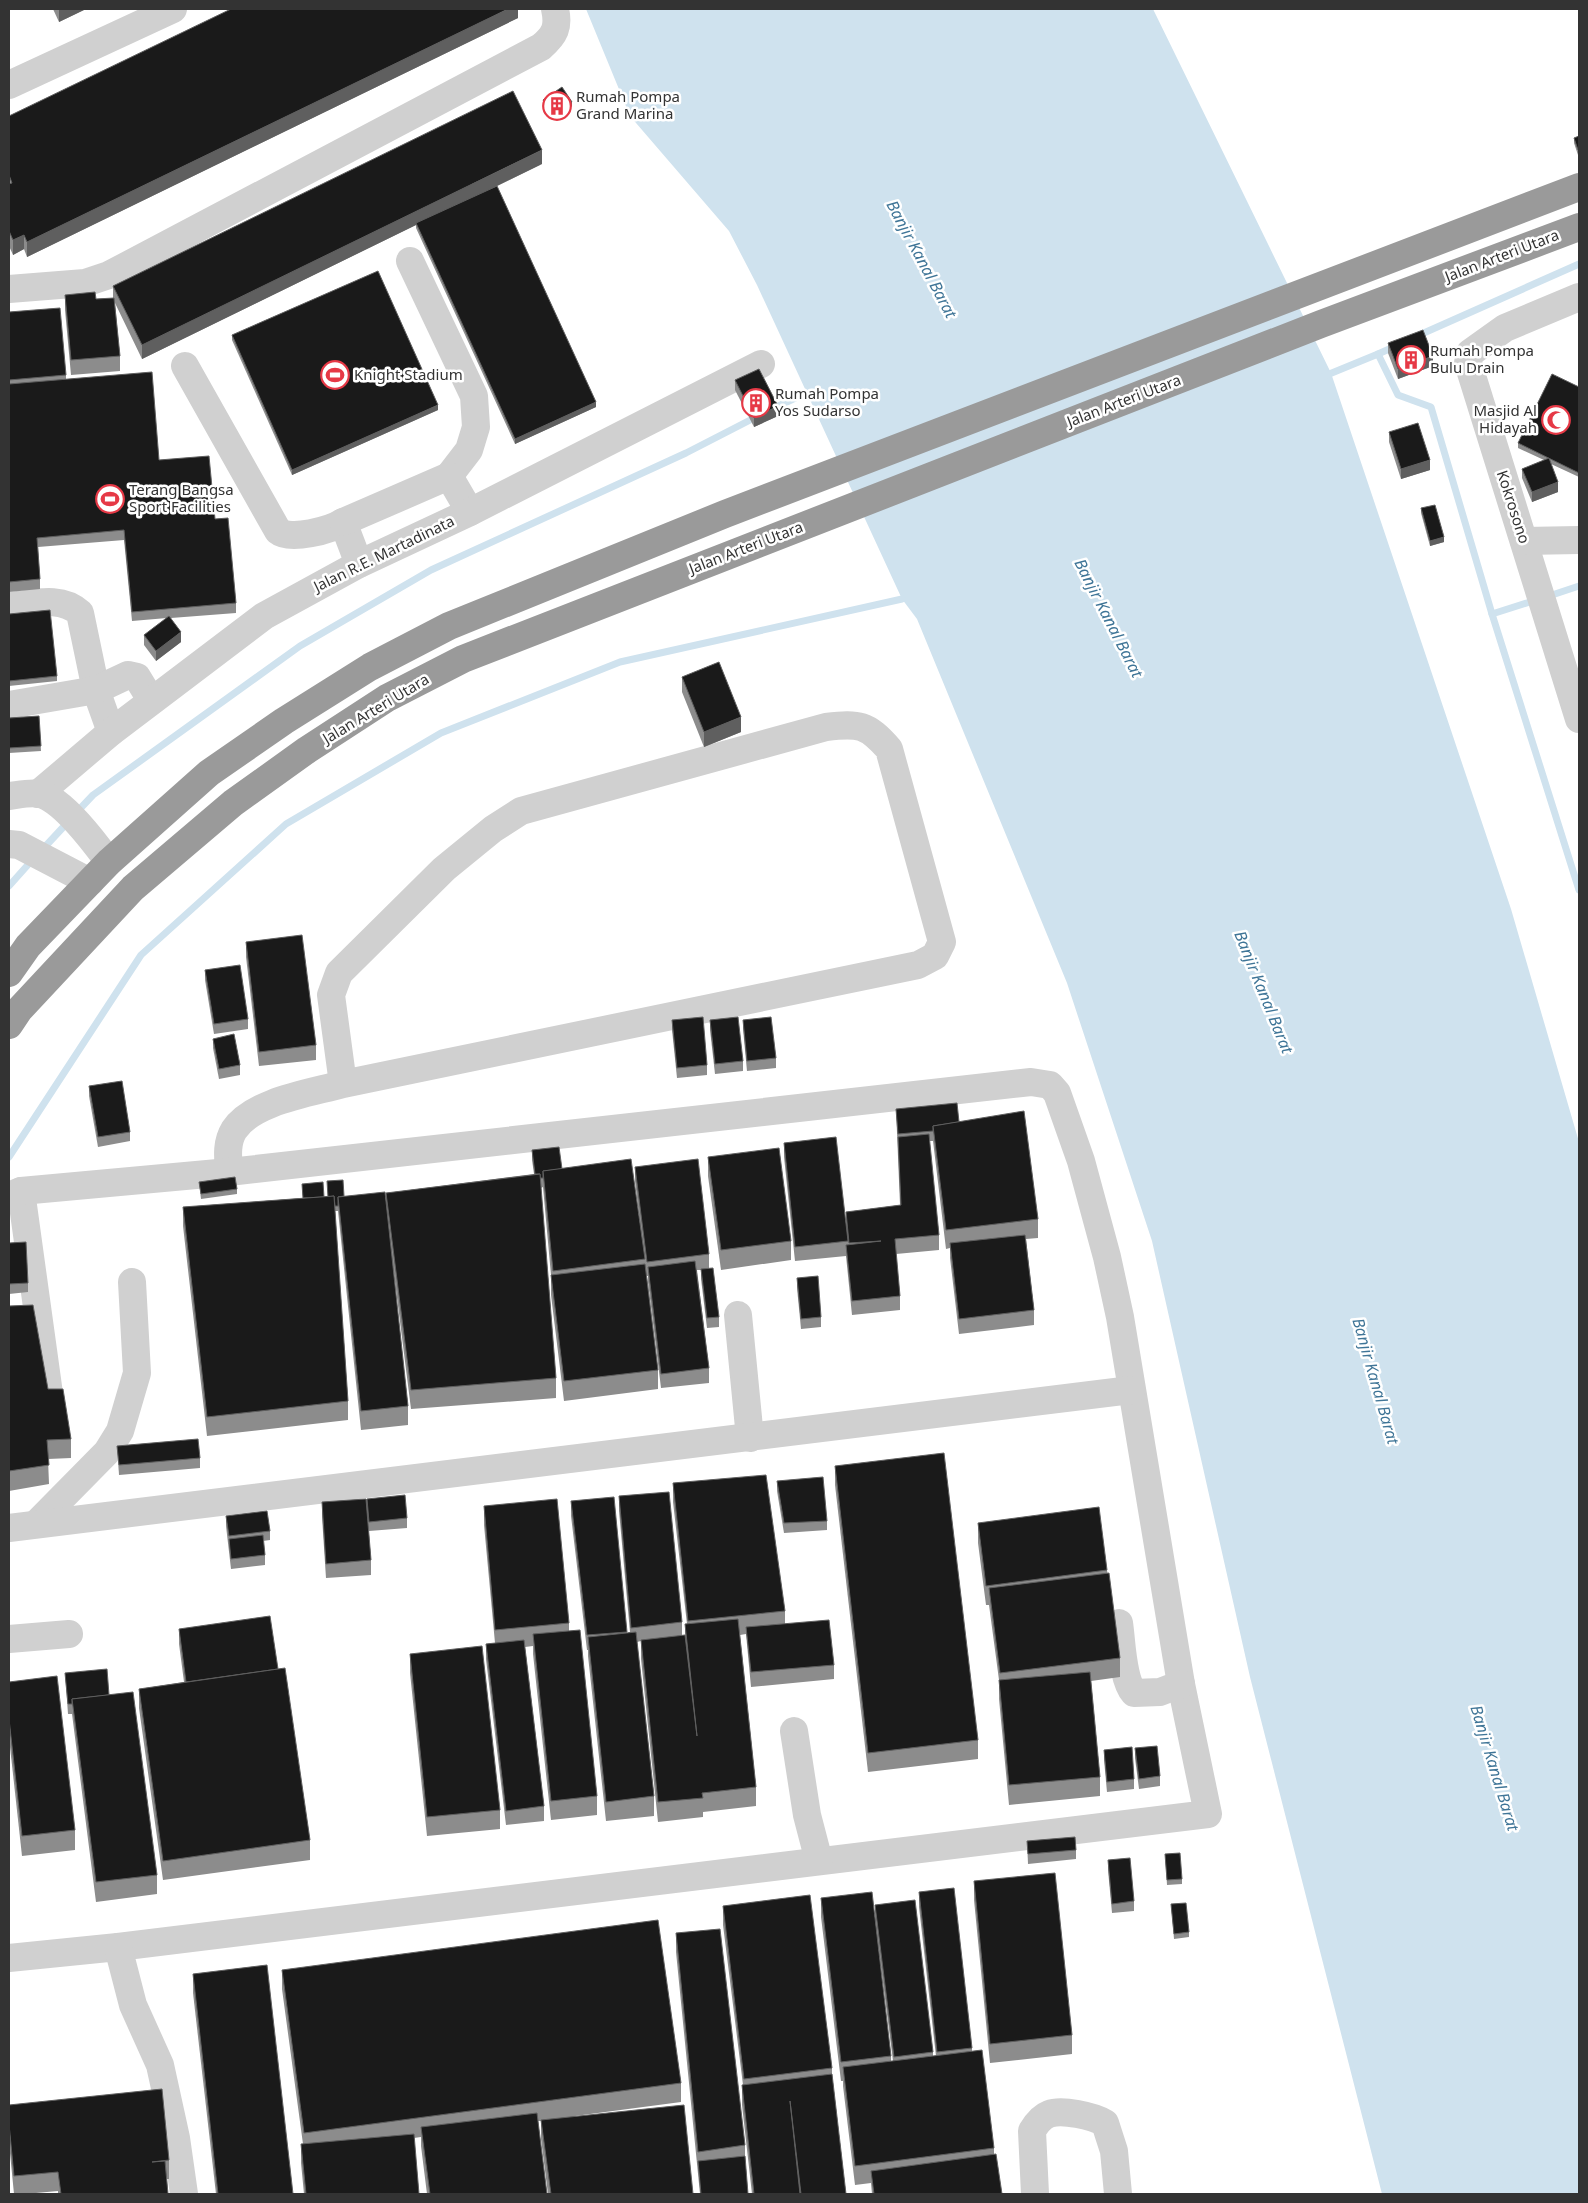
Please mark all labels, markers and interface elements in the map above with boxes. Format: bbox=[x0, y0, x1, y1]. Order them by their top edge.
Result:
place label: Rumah Pompa Grand Marina bbox=[576, 86, 680, 123]
building icon: Rumah Pompa Grand Marina bbox=[542, 91, 572, 121]
water label: Banjir Kanal Barat bbox=[882, 196, 963, 322]
street label: Jalan Arteri Utara bbox=[1440, 224, 1562, 287]
place label: Rumah Pompa Bulu Drain bbox=[1430, 340, 1534, 377]
building icon: Rumah Pompa Bulu Drain bbox=[1396, 345, 1426, 375]
sports icon: Knight Stadium bbox=[320, 360, 350, 390]
place label: Knight Stadium bbox=[354, 364, 463, 384]
street label: Jalan Arteri Utara bbox=[1062, 369, 1184, 432]
place label: Rumah Pompa Yos Sudarso bbox=[775, 383, 879, 420]
building icon: Rumah Pompa Yos Sudarso bbox=[741, 388, 771, 418]
place label: Masjid Al Hidayah bbox=[1473, 400, 1537, 437]
mosque icon: Masjid Al Hidayah bbox=[1541, 405, 1571, 435]
street label: Kokrosono bbox=[1493, 467, 1535, 546]
place label: Terang Bangsa Sport Facilities bbox=[129, 479, 234, 516]
sports icon: Terang Bangsa Sport Facilities bbox=[95, 484, 125, 514]
street label: Jalan R.E. Martadinata bbox=[308, 510, 457, 597]
street label: Jalan Arteri Utara bbox=[684, 516, 806, 579]
water label: Banjir Kanal Barat bbox=[1070, 555, 1149, 682]
street label: Jalan Arteri Utara bbox=[317, 668, 432, 749]
water label: Banjir Kanal Barat bbox=[1229, 927, 1299, 1057]
water label: Banjir Kanal Barat bbox=[1347, 1315, 1405, 1447]
water label: Banjir Kanal Barat bbox=[1465, 1702, 1525, 1834]

